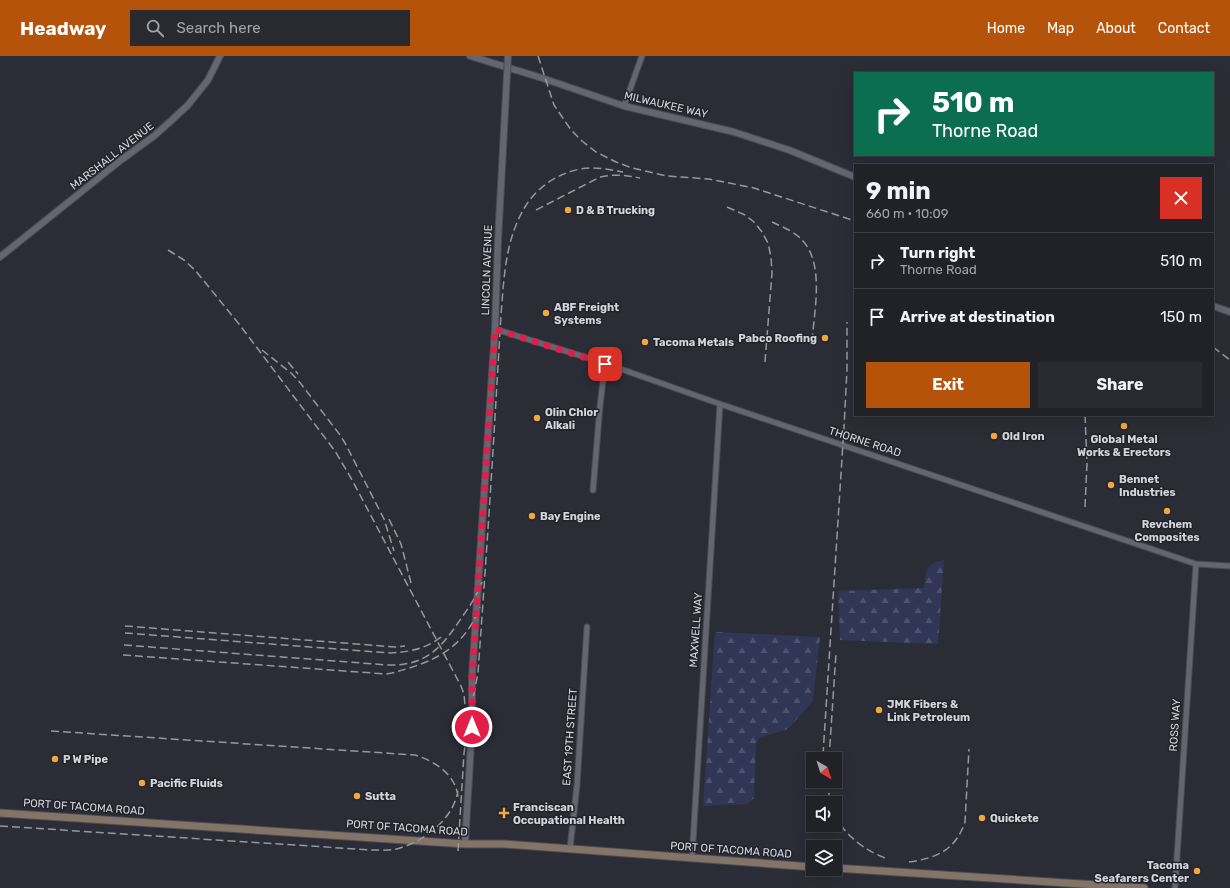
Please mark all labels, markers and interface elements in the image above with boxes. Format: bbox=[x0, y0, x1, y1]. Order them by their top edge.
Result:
search box bbox=[130, 10, 410, 46]
text: Headway bbox=[20, 17, 106, 40]
icon: search bbox=[144, 17, 166, 39]
text: Search here bbox=[176, 19, 261, 37]
text: Home bbox=[987, 20, 1025, 37]
text: Map bbox=[1047, 20, 1074, 37]
text: About bbox=[1096, 20, 1136, 37]
text: Contact bbox=[1158, 20, 1210, 37]
text: 510 m bbox=[932, 86, 1014, 119]
icon: right bbox=[866, 88, 918, 140]
street label: MILWAUKEE WAY bbox=[623, 89, 709, 121]
street label: MARSHALL AVENUE bbox=[68, 119, 157, 193]
text: Thorne Road bbox=[932, 120, 1038, 142]
text: 9 min bbox=[866, 177, 931, 205]
button: close bbox=[1160, 177, 1202, 219]
place label: D & B Trucking bbox=[576, 204, 655, 217]
marker: D & B Trucking bbox=[563, 205, 573, 215]
text: 660 m · 10:09 bbox=[866, 206, 948, 221]
street label: LINCOLN AVENUE bbox=[479, 224, 495, 315]
text: Turn right bbox=[900, 244, 975, 262]
icon: right bbox=[866, 250, 888, 272]
text: 510 m bbox=[1160, 252, 1202, 270]
text: Thorne Road bbox=[900, 262, 977, 277]
place label: ABF Freight Systems bbox=[554, 301, 619, 327]
icon: arrive bbox=[866, 306, 888, 328]
marker: ABF Freight Systems bbox=[541, 308, 551, 318]
text: Arrive at destination bbox=[900, 308, 1055, 326]
text: 150 m bbox=[1160, 308, 1202, 326]
place label: Pabco Roofing bbox=[738, 332, 817, 345]
marker: Pabco Roofing bbox=[820, 333, 830, 343]
place label: Tacoma Metals bbox=[653, 336, 734, 349]
marker: Tacoma Metals bbox=[640, 337, 650, 347]
pin bbox=[588, 347, 622, 381]
icon: arrive bbox=[594, 353, 616, 375]
button: Exit bbox=[866, 362, 1030, 408]
button: Share bbox=[1038, 362, 1202, 408]
place label: Olin Chlor Alkali bbox=[545, 406, 598, 432]
marker: Olin Chlor Alkali bbox=[532, 413, 542, 423]
marker: Global Metal Works & Erectors bbox=[1119, 421, 1129, 431]
street label: THORNE ROAD bbox=[827, 424, 903, 460]
place label: Old Iron bbox=[1002, 430, 1045, 443]
marker: Old Iron bbox=[989, 431, 999, 441]
place label: Global Metal Works & Erectors bbox=[1077, 433, 1171, 459]
place label: Bennet Industries bbox=[1119, 473, 1176, 499]
marker: Bennet Industries bbox=[1106, 480, 1116, 490]
marker: Revchem Composites bbox=[1162, 506, 1172, 516]
place label: Bay Engine bbox=[540, 510, 601, 523]
marker: Bay Engine bbox=[527, 511, 537, 521]
place label: Revchem Composites bbox=[1134, 518, 1200, 544]
street label: MAXWELL WAY bbox=[687, 592, 705, 668]
street label: EAST 19TH STREET bbox=[560, 687, 580, 786]
place label: JMK Fibers & Link Petroleum bbox=[887, 698, 970, 724]
street label: ROSS WAY bbox=[1167, 698, 1183, 752]
marker: JMK Fibers & Link Petroleum bbox=[874, 705, 884, 715]
position arrow bbox=[451, 706, 493, 748]
north arrow bbox=[806, 752, 842, 788]
map controls bbox=[806, 752, 842, 876]
place label: P W Pipe bbox=[63, 753, 108, 766]
marker: P W Pipe bbox=[50, 754, 60, 764]
place label: Pacific Fluids bbox=[150, 777, 223, 790]
marker: Pacific Fluids bbox=[137, 778, 147, 788]
place label: Sutta bbox=[365, 790, 396, 803]
marker: Sutta bbox=[352, 791, 362, 801]
street label: PORT OF TACOMA ROAD bbox=[23, 796, 145, 818]
button: sound bbox=[806, 796, 842, 832]
place label: Franciscan Occupational Health bbox=[513, 801, 625, 827]
marker: Franciscan Occupational Health bbox=[498, 807, 510, 819]
place label: Quickete bbox=[990, 812, 1039, 825]
marker: Quickete bbox=[977, 813, 987, 823]
street label: PORT OF TACOMA ROAD bbox=[346, 817, 468, 839]
street label: PORT OF TACOMA ROAD bbox=[670, 839, 792, 861]
button: layers bbox=[806, 840, 842, 876]
place label: Tacoma Seafarers Center bbox=[1095, 859, 1189, 885]
marker: Tacoma Seafarers Center bbox=[1192, 866, 1202, 876]

